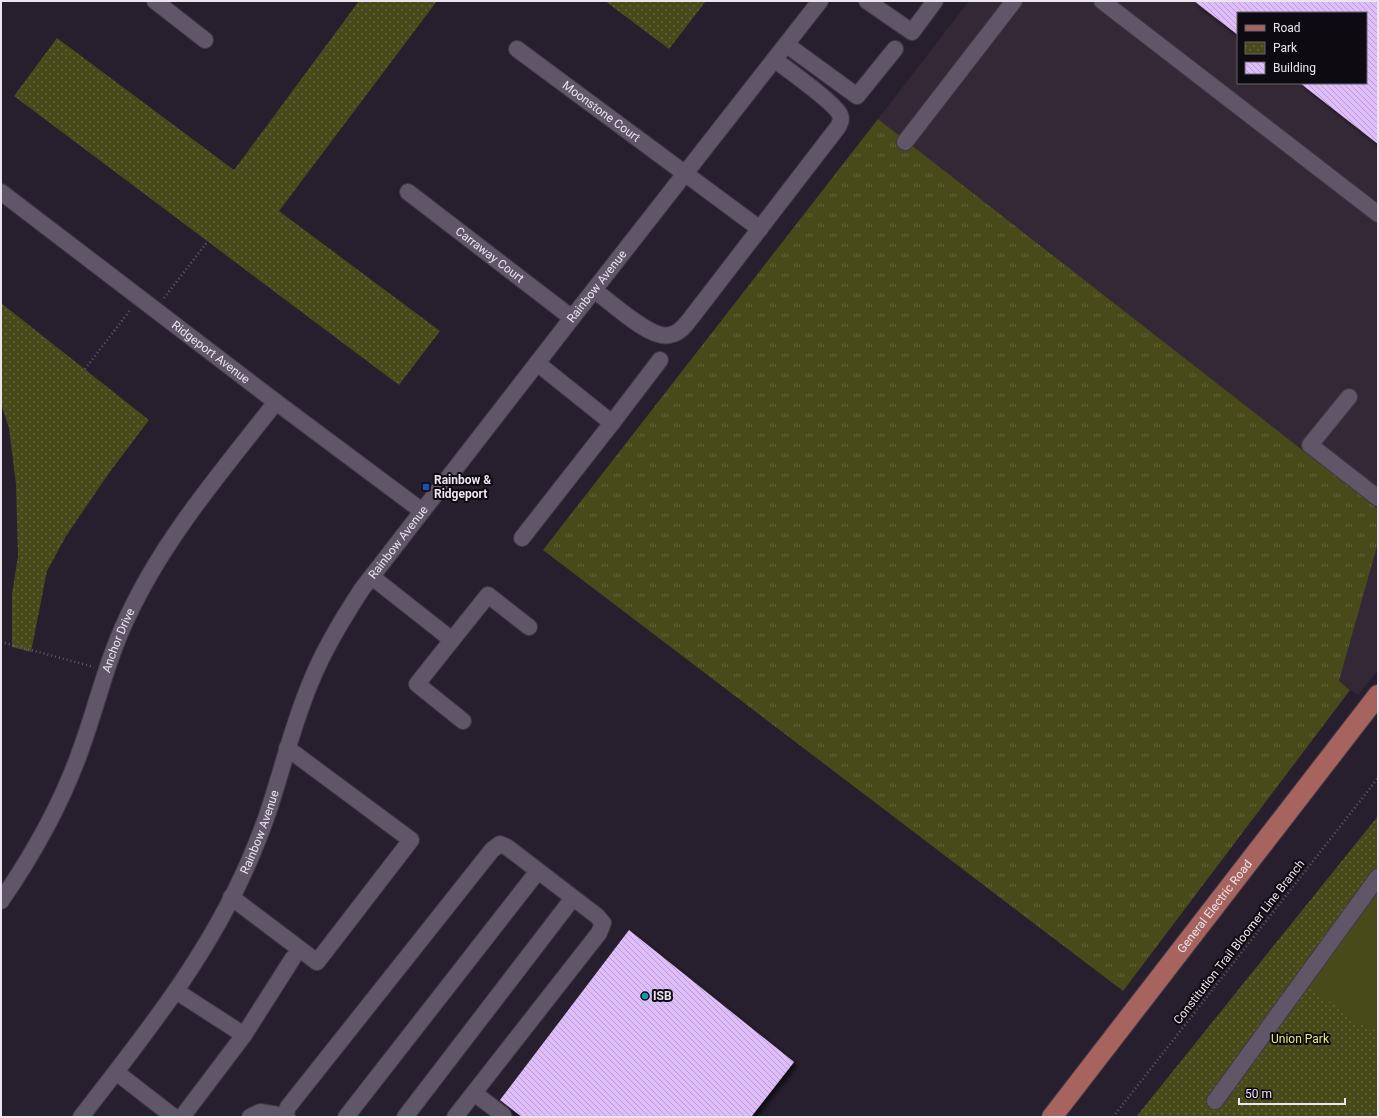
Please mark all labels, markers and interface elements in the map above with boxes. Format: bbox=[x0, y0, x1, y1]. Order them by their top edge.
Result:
legend bbox=[1237, 12, 1367, 84]
text: Road bbox=[1273, 21, 1301, 35]
text: Park bbox=[1273, 41, 1298, 55]
text: Building bbox=[1273, 61, 1316, 75]
street label: Moonstone Court bbox=[560, 78, 643, 145]
street label: Carraway Court bbox=[453, 224, 527, 285]
street label: Rainbow Avenue bbox=[564, 247, 630, 325]
street label: Ridgeport Avenue bbox=[169, 318, 253, 386]
place label: Rainbow & Ridgeport bbox=[434, 473, 491, 501]
marker: Rainbow & Ridgeport bbox=[421, 482, 431, 492]
street label: Rainbow Avenue bbox=[366, 503, 431, 582]
street label: Anchor Drive bbox=[99, 606, 138, 675]
street label: Rainbow Avenue bbox=[237, 788, 282, 876]
street label: Constitution Trail Bloomer Line Branch bbox=[1171, 857, 1307, 1027]
street label: General Electric Road bbox=[1174, 857, 1255, 956]
place label: ISB bbox=[653, 989, 672, 1003]
marker: ISB bbox=[640, 991, 650, 1001]
park label: Union Park bbox=[1271, 1032, 1330, 1046]
scale bar bbox=[1239, 1080, 1345, 1106]
text: 50 m bbox=[1245, 1087, 1272, 1101]

